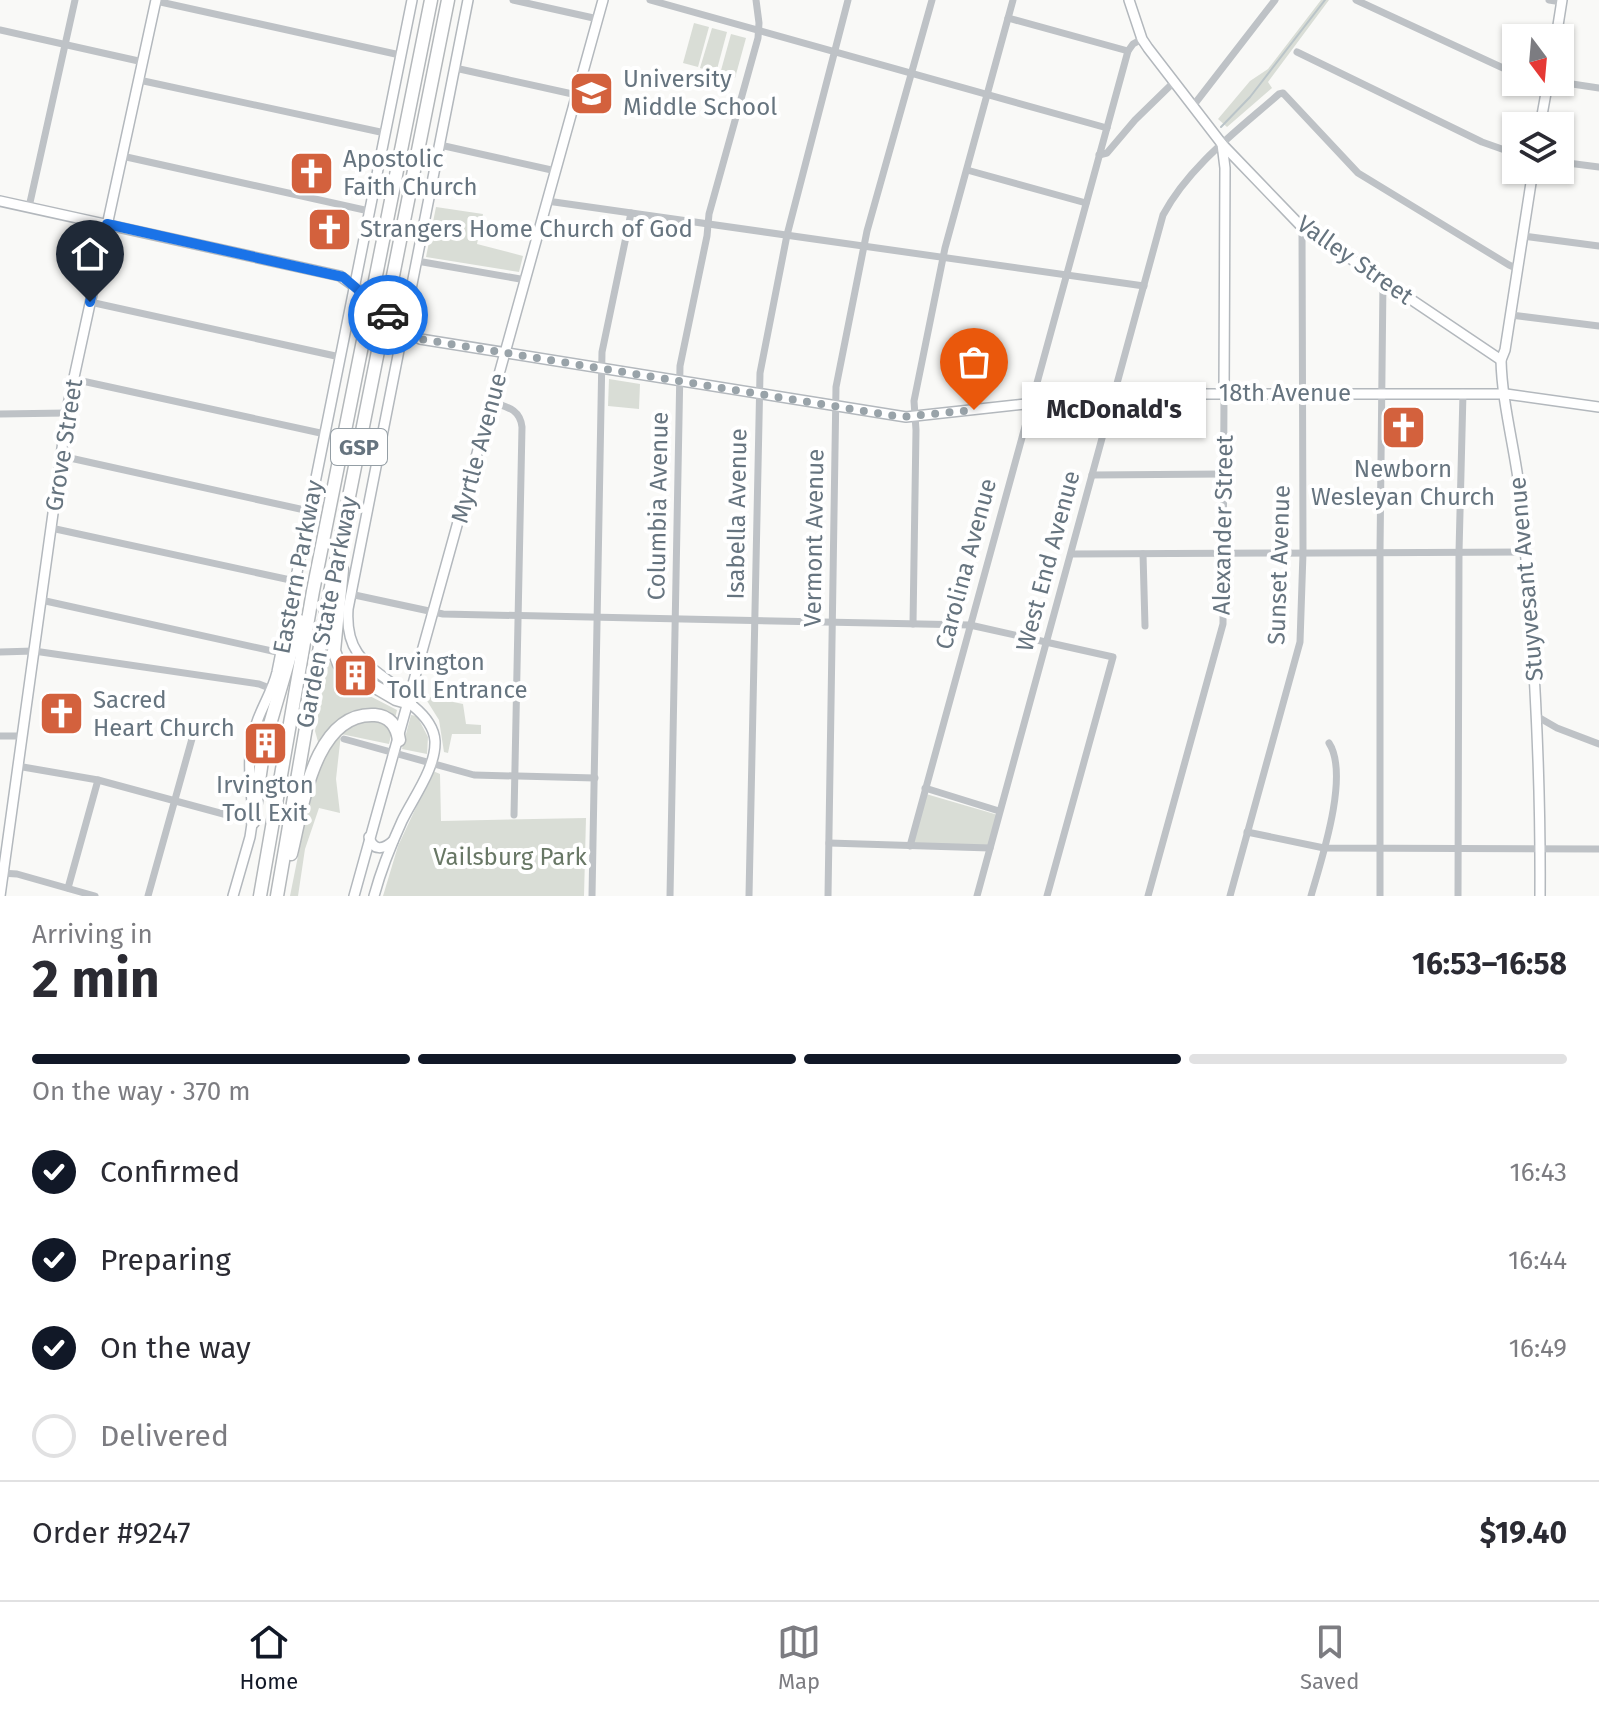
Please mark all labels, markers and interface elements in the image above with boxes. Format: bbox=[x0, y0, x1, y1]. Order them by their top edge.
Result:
north arrow bbox=[1502, 24, 1574, 96]
map controls bbox=[1502, 24, 1574, 184]
place label: University Middle School bbox=[623, 65, 777, 121]
school or university icon: University Middle School bbox=[568, 69, 616, 117]
button: layers bbox=[1502, 112, 1574, 184]
place label: Apostolic Faith Church bbox=[343, 145, 478, 201]
church icon: Apostolic Faith Church bbox=[288, 149, 336, 197]
church icon: Strangers Home Church of God bbox=[305, 205, 353, 253]
street label: Valley Street bbox=[1292, 210, 1419, 310]
place label: Strangers Home Church of God bbox=[360, 215, 693, 243]
pin bbox=[56, 220, 124, 302]
icon: home bbox=[68, 232, 112, 276]
courier bbox=[348, 275, 428, 355]
icon: car bbox=[366, 293, 410, 337]
pin bbox=[940, 328, 1008, 410]
icon: bag bbox=[952, 340, 996, 384]
street label: Myrtle Avenue bbox=[446, 370, 512, 526]
street label: Grove Street bbox=[40, 376, 88, 513]
street label: 18th Avenue bbox=[1219, 379, 1351, 407]
callout: McDonald's bbox=[1022, 382, 1206, 438]
text: McDonald's bbox=[1046, 394, 1182, 425]
church icon: Newborn Wesleyan Church bbox=[1379, 403, 1427, 451]
street label: Columbia Avenue bbox=[642, 411, 674, 601]
street label: Isabella Avenue bbox=[722, 428, 752, 600]
road number: GSP bbox=[331, 429, 387, 465]
street label: Alexander Street bbox=[1207, 434, 1239, 615]
street label: Vermont Avenue bbox=[798, 449, 830, 627]
place label: Newborn Wesleyan Church bbox=[1311, 455, 1495, 511]
street label: West End Avenue bbox=[1010, 468, 1086, 654]
street label: Carolina Avenue bbox=[930, 475, 1002, 653]
street label: Stuyvesant Avenue bbox=[1503, 476, 1549, 682]
street label: Eastern Parkway bbox=[267, 478, 329, 656]
street label: Sunset Avenue bbox=[1262, 485, 1296, 645]
street label: Garden State Parkway bbox=[291, 493, 363, 730]
place label: Irvington Toll Entrance bbox=[387, 648, 527, 704]
building icon: Irvington Toll Entrance bbox=[332, 652, 380, 700]
place label: Sacred Heart Church bbox=[93, 686, 235, 742]
church icon: Sacred Heart Church bbox=[38, 690, 86, 738]
building icon: Irvington Toll Exit bbox=[241, 719, 289, 767]
place label: Irvington Toll Exit bbox=[216, 771, 314, 827]
park label: Vailsburg Park bbox=[433, 843, 588, 871]
text: Arriving in bbox=[32, 919, 153, 950]
text: 16:53–16:58 bbox=[1412, 946, 1567, 982]
text: 2 min bbox=[32, 948, 160, 1011]
text: On the way · 370 m bbox=[32, 1076, 250, 1107]
icon: check bbox=[32, 1150, 76, 1194]
text: Confirmed bbox=[100, 1154, 240, 1190]
text: 16:43 bbox=[1509, 1157, 1567, 1188]
icon: check bbox=[32, 1238, 76, 1282]
text: Preparing bbox=[100, 1242, 231, 1278]
text: 16:44 bbox=[1508, 1245, 1567, 1276]
icon: check bbox=[32, 1326, 76, 1370]
text: On the way bbox=[100, 1330, 251, 1366]
text: 16:49 bbox=[1509, 1333, 1567, 1364]
text: Delivered bbox=[100, 1418, 229, 1454]
text: Order #9247 bbox=[32, 1515, 191, 1551]
text: $19.40 bbox=[1480, 1515, 1567, 1551]
tab: Home bbox=[239, 1620, 298, 1695]
tab: Map bbox=[777, 1620, 821, 1695]
tab: Saved bbox=[1300, 1620, 1360, 1695]

